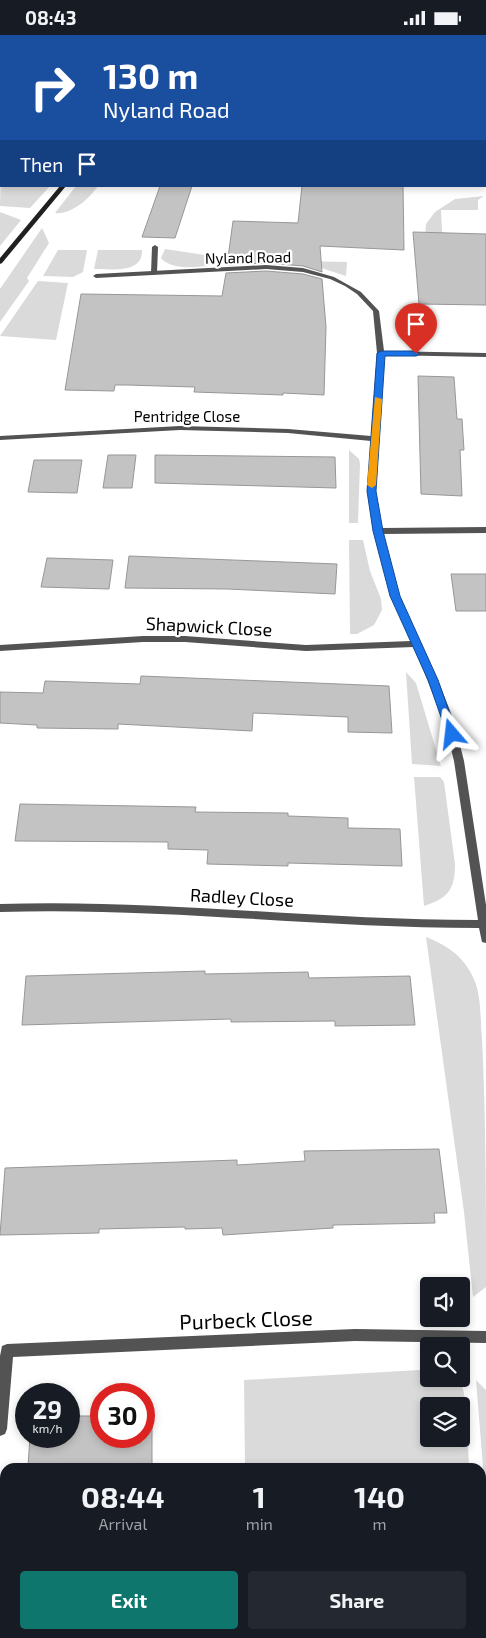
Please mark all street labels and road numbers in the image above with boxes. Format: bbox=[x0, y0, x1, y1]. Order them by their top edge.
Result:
street label: Nyland Road bbox=[205, 247, 291, 267]
street label: Pentridge Close bbox=[134, 407, 240, 425]
street label: Shapwick Close bbox=[145, 612, 273, 640]
street label: Radley Close bbox=[189, 883, 295, 911]
street label: Purbeck Close bbox=[179, 1304, 313, 1334]

